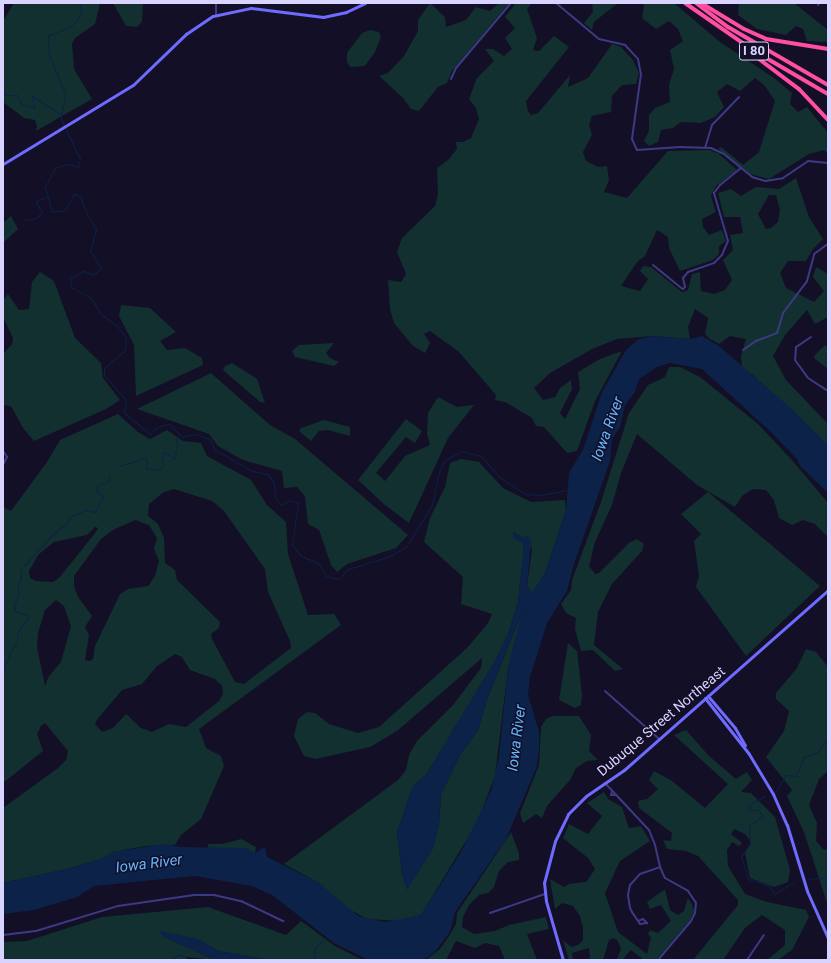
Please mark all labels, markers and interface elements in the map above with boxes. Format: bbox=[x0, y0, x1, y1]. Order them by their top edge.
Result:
road number: I 80 bbox=[739, 40, 769, 62]
water label: Iowa River bbox=[588, 394, 628, 464]
street label: Dubuque Street Northeast bbox=[594, 663, 728, 779]
water label: Iowa River bbox=[504, 704, 530, 772]
water label: Iowa River bbox=[115, 851, 183, 877]

